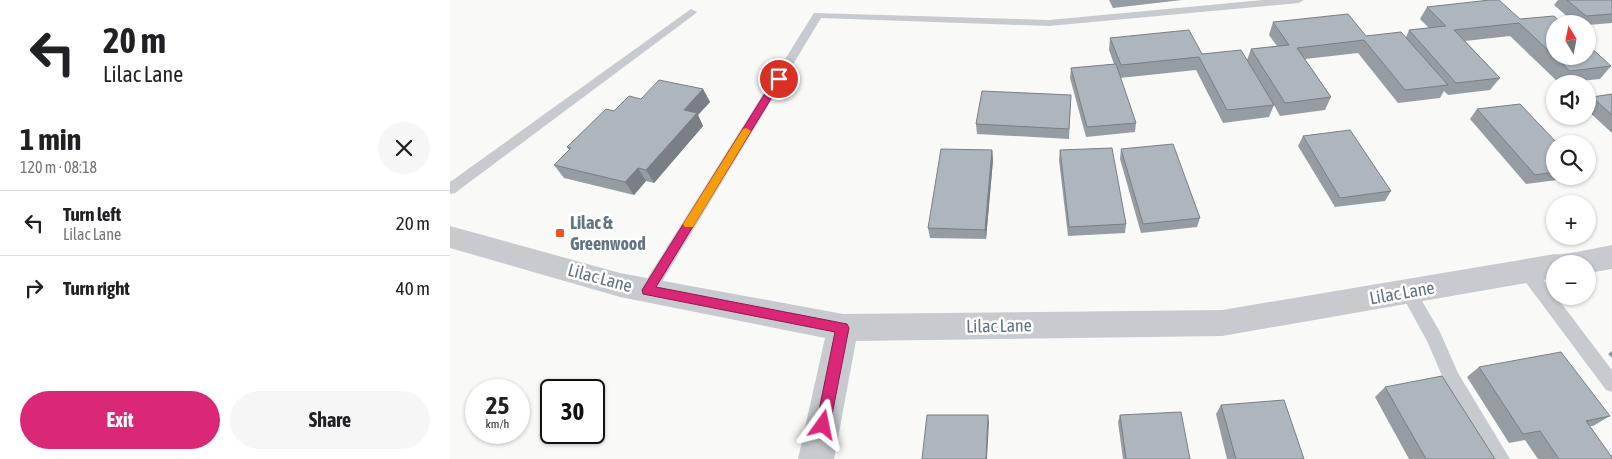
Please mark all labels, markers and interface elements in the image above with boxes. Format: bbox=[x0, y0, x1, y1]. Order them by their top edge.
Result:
north arrow bbox=[1546, 15, 1596, 65]
map controls bbox=[1546, 15, 1596, 305]
icon: left bbox=[20, 20, 85, 85]
text: 20 m bbox=[103, 20, 166, 60]
pin bbox=[758, 58, 800, 100]
text: Lilac Lane bbox=[103, 61, 183, 87]
icon: arrive bbox=[765, 65, 793, 93]
button: sound bbox=[1546, 75, 1596, 125]
text: 1 min bbox=[20, 122, 81, 156]
button: close bbox=[378, 122, 430, 174]
button: search bbox=[1546, 135, 1596, 185]
text: 120 m · 08:18 bbox=[20, 158, 97, 176]
button: + bbox=[1546, 195, 1596, 245]
text: Turn left bbox=[63, 203, 121, 225]
icon: left bbox=[20, 209, 48, 237]
text: 20 m bbox=[396, 212, 430, 234]
place label: Lilac & Greenwood bbox=[570, 212, 646, 254]
text: Lilac Lane bbox=[63, 225, 121, 243]
marker: Lilac & Greenwood bbox=[554, 227, 566, 239]
button: − bbox=[1546, 255, 1596, 305]
street label: Lilac Lane bbox=[566, 259, 635, 296]
icon: right bbox=[20, 274, 48, 302]
street label: Lilac Lane bbox=[1368, 276, 1436, 309]
text: Turn right bbox=[63, 277, 130, 299]
text: 40 m bbox=[396, 277, 430, 299]
street label: Lilac Lane bbox=[966, 314, 1032, 337]
speed limit sign: 30 bbox=[540, 379, 605, 444]
button: Exit bbox=[20, 391, 220, 449]
button: Share bbox=[230, 391, 430, 449]
text: 25 bbox=[486, 391, 509, 419]
position arrow bbox=[796, 398, 848, 450]
text: km/h bbox=[486, 417, 509, 431]

